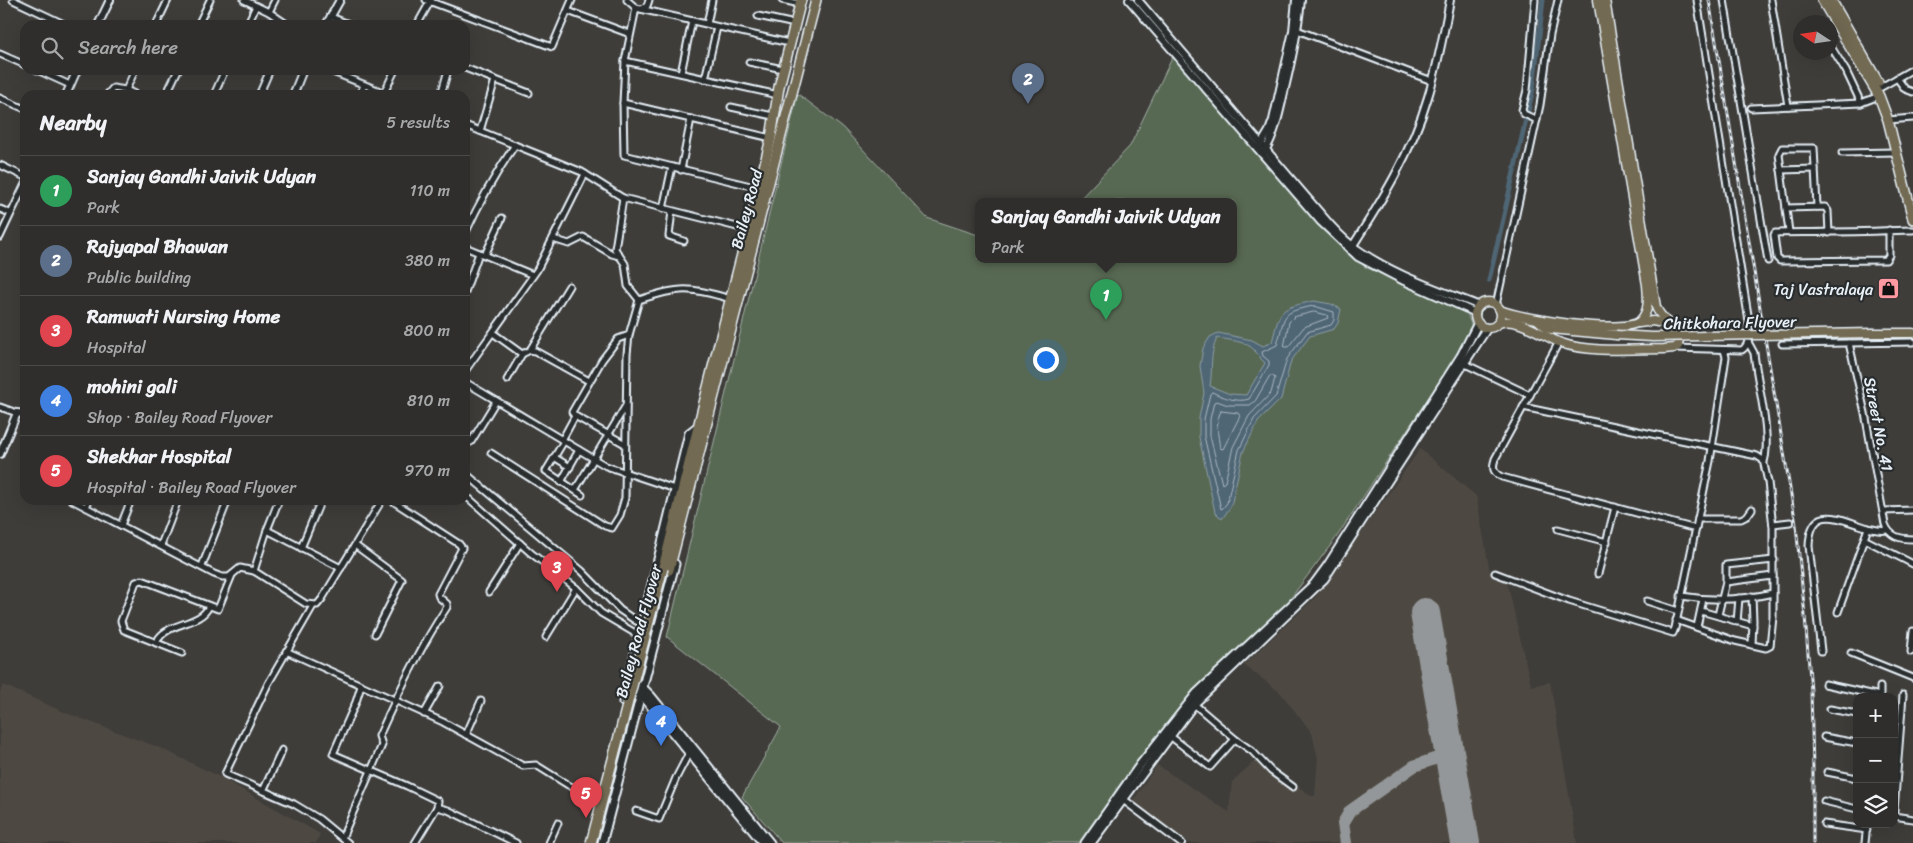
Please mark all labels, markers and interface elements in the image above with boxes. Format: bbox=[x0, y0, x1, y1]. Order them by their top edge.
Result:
north arrow bbox=[1793, 15, 1838, 60]
search box bbox=[20, 20, 470, 75]
text: Search here bbox=[78, 31, 178, 64]
icon: search bbox=[38, 34, 66, 62]
pin: 2 bbox=[1012, 63, 1044, 104]
text: Nearby bbox=[40, 104, 106, 142]
text: 5 results bbox=[386, 108, 450, 137]
text: Sanjay Gandhi Jaivik Udyan bbox=[87, 160, 316, 193]
street label: Bailey Road bbox=[722, 164, 771, 252]
text: 1 bbox=[53, 176, 59, 205]
text: 110 m bbox=[410, 176, 450, 205]
text: Park bbox=[87, 193, 120, 222]
popup bbox=[975, 198, 1237, 263]
text: Sanjay Gandhi Jaivik Udyan bbox=[992, 200, 1220, 233]
text: Rajyapal Bhawan bbox=[87, 230, 228, 263]
text: Park bbox=[992, 233, 1024, 262]
text: 2 bbox=[51, 246, 61, 275]
text: 380 m bbox=[405, 246, 450, 275]
text: Public building bbox=[87, 263, 191, 292]
place label: Taj Vastralaya bbox=[1773, 275, 1874, 304]
shop icon: Taj Vastralaya bbox=[1877, 277, 1901, 301]
pin: 1 bbox=[1090, 279, 1122, 320]
text: Ramwati Nursing Home bbox=[87, 300, 280, 333]
street label: Chitkohara Flyover bbox=[1663, 307, 1798, 338]
text: 3 bbox=[52, 316, 60, 345]
text: 800 m bbox=[404, 316, 450, 345]
text: Hospital bbox=[87, 333, 146, 362]
your location bbox=[1033, 347, 1059, 373]
text: mohini gali bbox=[87, 370, 177, 403]
street label: Street No. 41 bbox=[1855, 374, 1902, 474]
text: 4 bbox=[51, 386, 61, 415]
text: 810 m bbox=[407, 386, 450, 415]
text: Shop · Bailey Road Flyover bbox=[87, 403, 272, 432]
text: Shekhar Hospital bbox=[87, 440, 231, 473]
text: 5 bbox=[51, 456, 61, 485]
text: 970 m bbox=[404, 456, 450, 485]
text: Hospital · Bailey Road Flyover bbox=[87, 473, 296, 502]
pin: 3 bbox=[541, 551, 573, 592]
street label: Bailey Road Flyover bbox=[607, 560, 671, 701]
map controls bbox=[1853, 693, 1898, 828]
button: + bbox=[1853, 693, 1898, 738]
pin: 4 bbox=[645, 705, 677, 746]
button: − bbox=[1853, 738, 1898, 783]
pin: 5 bbox=[570, 777, 602, 818]
button: layers bbox=[1853, 783, 1898, 828]

